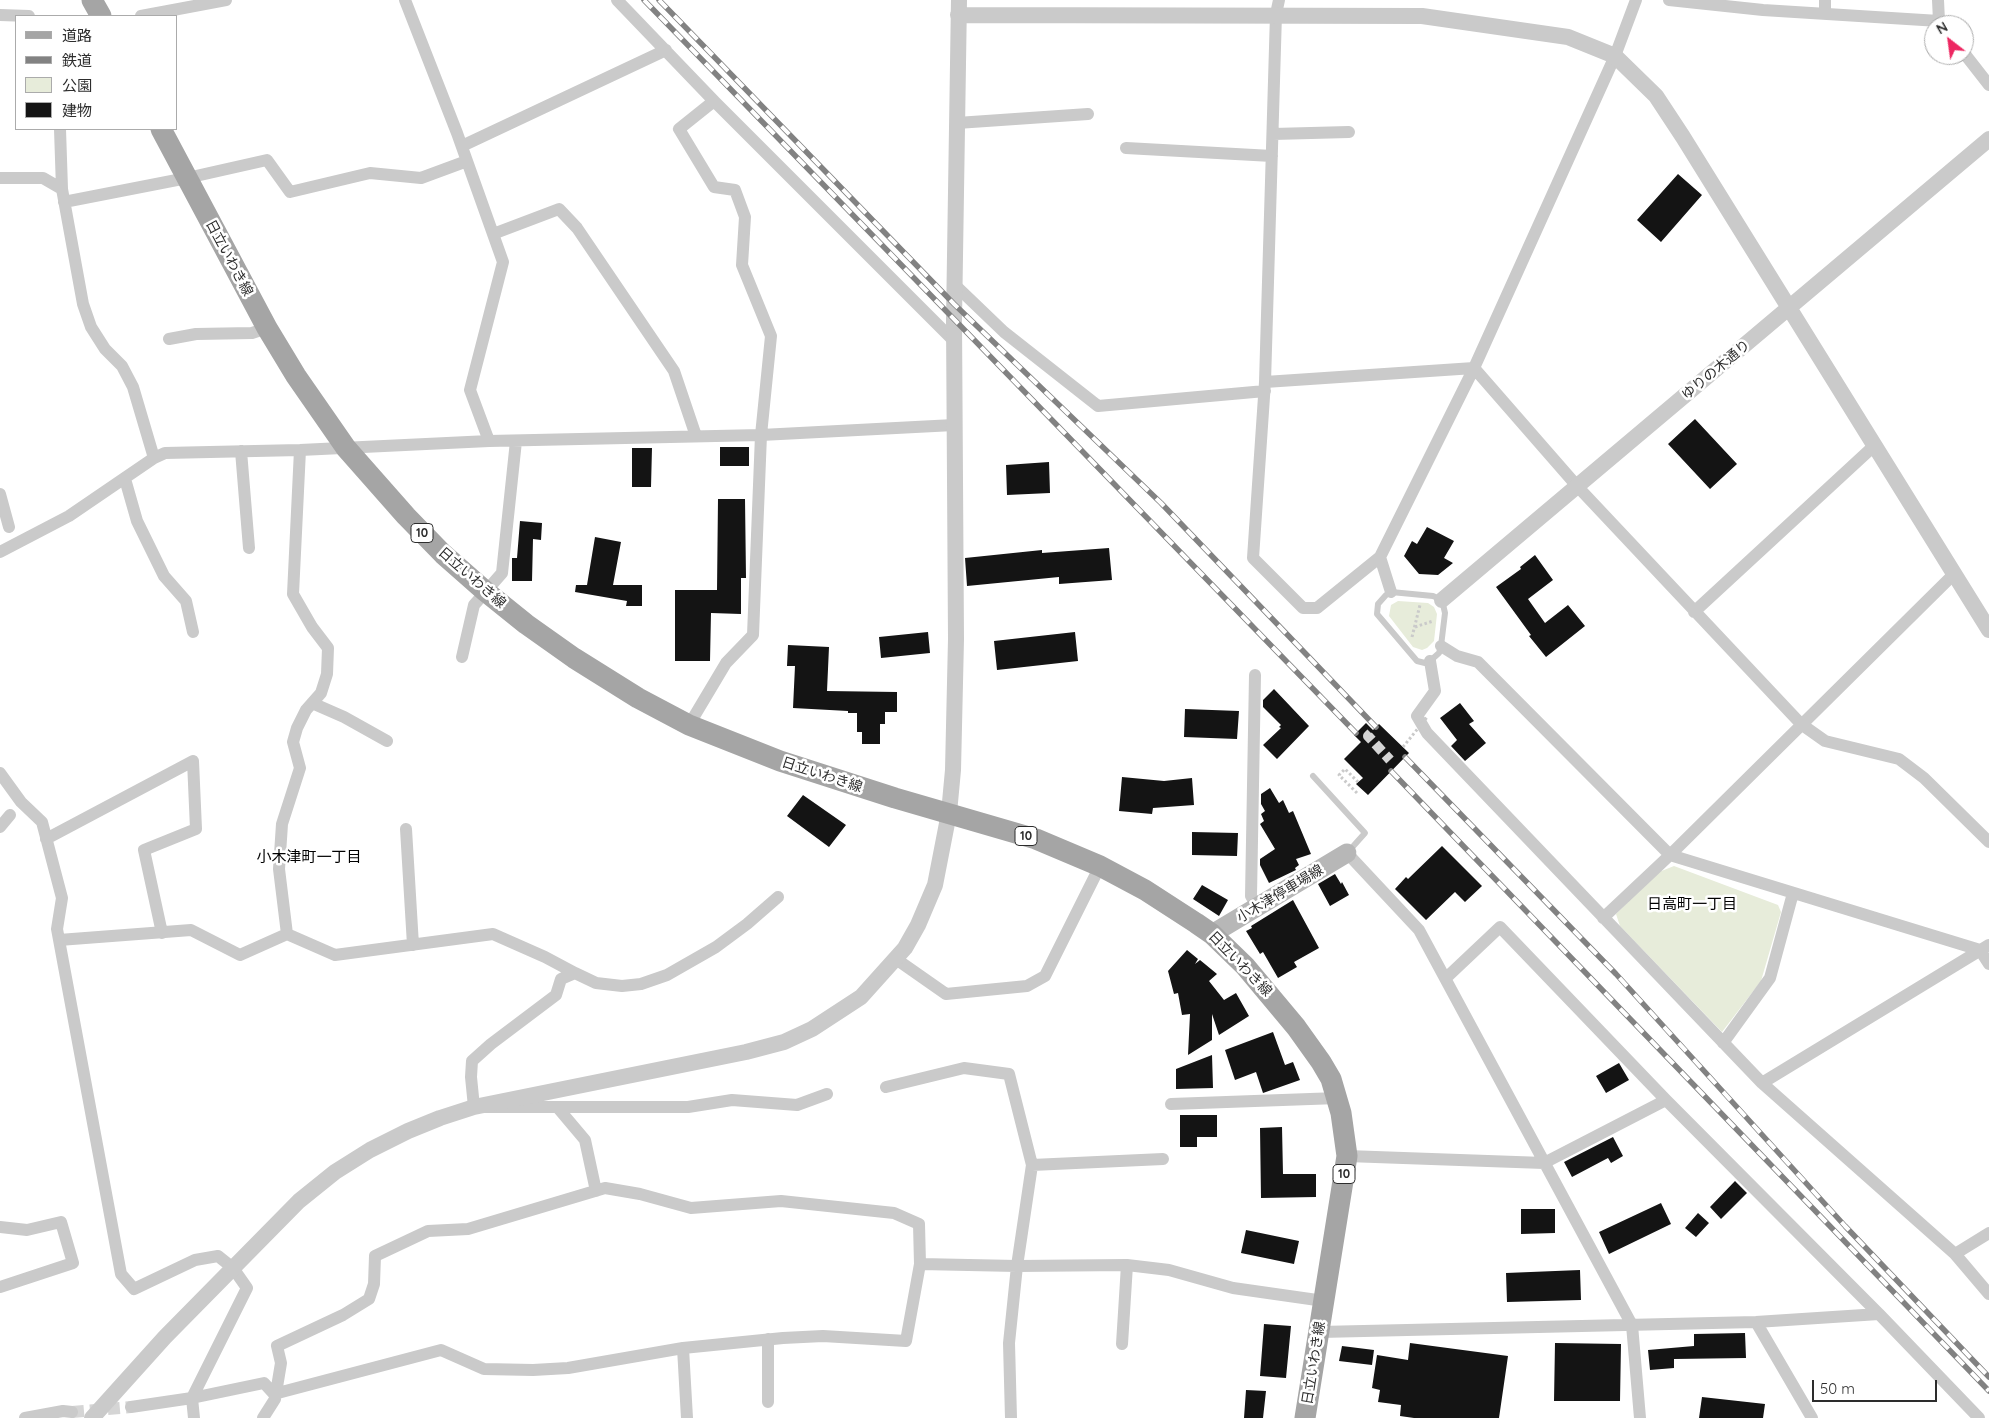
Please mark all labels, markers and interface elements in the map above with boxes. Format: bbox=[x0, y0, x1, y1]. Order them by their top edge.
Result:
legend bbox=[15, 15, 178, 130]
north arrow bbox=[1924, 15, 1974, 65]
text: N bbox=[1933, 18, 1951, 38]
text: 道路 bbox=[62, 26, 92, 45]
text: 鉄道 bbox=[62, 51, 92, 70]
text: 公園 bbox=[62, 76, 92, 95]
text: 建物 bbox=[62, 101, 92, 120]
street label: 日立いわき線 bbox=[202, 217, 256, 299]
street label: ゆりの木通り bbox=[1678, 337, 1754, 403]
road number: 10 bbox=[411, 524, 433, 542]
street label: 日立いわき線 bbox=[435, 544, 509, 612]
street label: 日立いわき線 bbox=[779, 754, 865, 796]
road number: 10 bbox=[1015, 826, 1037, 846]
district label: 小木津町一丁目 bbox=[257, 848, 361, 866]
street label: 小木津停車場線 bbox=[1234, 862, 1326, 926]
district label: 日高町一丁目 bbox=[1647, 895, 1737, 913]
street label: 日立いわき線 bbox=[1205, 928, 1275, 1000]
road number: 10 bbox=[1333, 1164, 1355, 1184]
street label: 日立いわき線 bbox=[1299, 1320, 1329, 1406]
scale bar bbox=[1814, 1370, 1939, 1402]
text: 50 m bbox=[1820, 1379, 1855, 1398]

